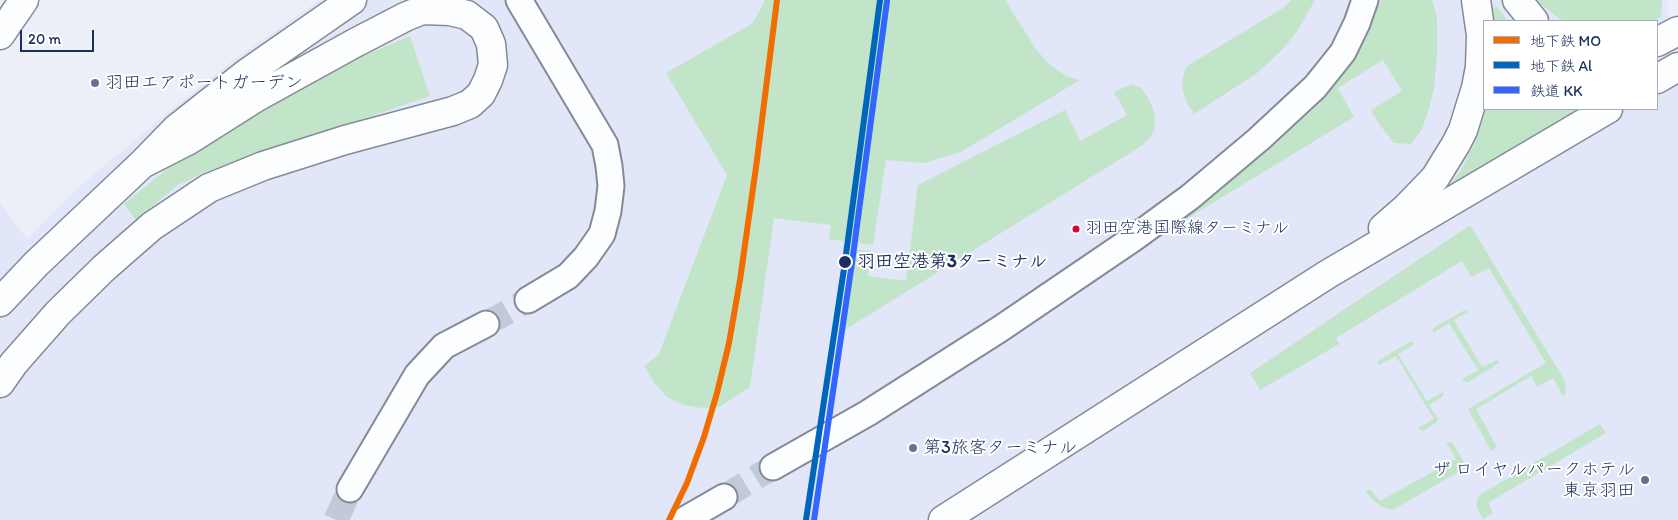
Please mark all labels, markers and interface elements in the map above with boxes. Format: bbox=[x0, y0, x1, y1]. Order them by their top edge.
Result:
scale bar bbox=[22, 20, 96, 52]
legend bbox=[1483, 20, 1658, 110]
text: 20 m bbox=[28, 30, 61, 48]
text: 地下鉄 MO bbox=[1530, 32, 1601, 50]
text: 地下鉄 Al bbox=[1530, 57, 1592, 75]
place label: 羽田エアポートガーデン bbox=[105, 72, 303, 94]
marker: 羽田エアポートガーデン bbox=[89, 77, 101, 89]
text: 鉄道 KK bbox=[1530, 82, 1582, 100]
place label: 羽田空港国際線ターミナル bbox=[1085, 219, 1289, 239]
marker: 羽田空港国際線ターミナル bbox=[1071, 224, 1081, 234]
place label: 羽田空港第3ターミナル bbox=[857, 251, 1047, 273]
marker: 羽田空港第3ターミナル bbox=[837, 254, 853, 270]
place label: 第3旅客ターミナル bbox=[923, 437, 1077, 459]
marker: 第3旅客ターミナル bbox=[907, 442, 919, 454]
place label: ザ ロイヤルパークホテル 東京羽田 bbox=[1433, 459, 1635, 502]
marker: ザ ロイヤルパークホテル 東京羽田 bbox=[1639, 474, 1651, 486]

